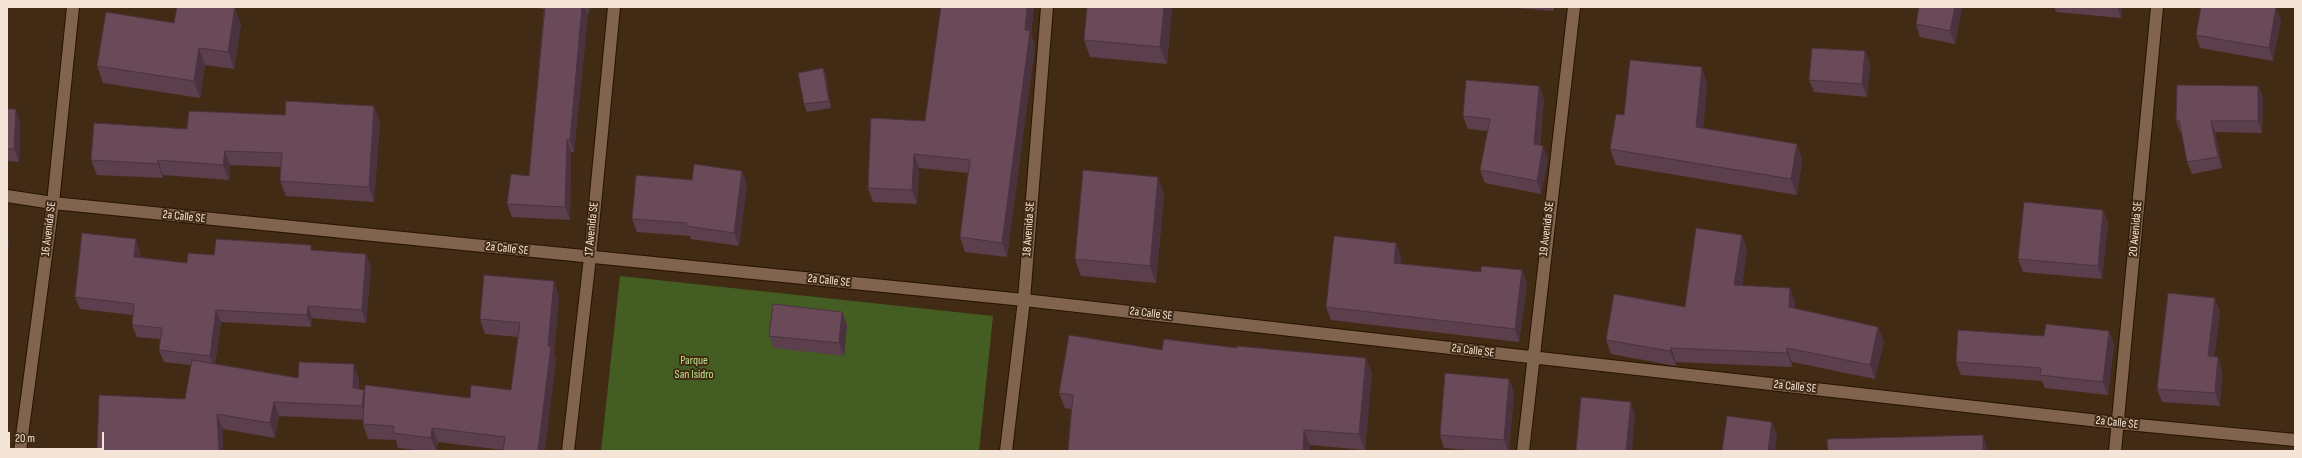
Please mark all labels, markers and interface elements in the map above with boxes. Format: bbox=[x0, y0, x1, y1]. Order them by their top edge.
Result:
street label: 16 Avenida SE bbox=[39, 201, 59, 257]
street label: 17 Avenida SE bbox=[582, 201, 602, 257]
street label: 18 Avenida SE bbox=[1020, 201, 1038, 257]
street label: 19 Avenida SE bbox=[1537, 201, 1557, 257]
street label: 20 Avenida SE bbox=[2126, 201, 2146, 257]
street label: 2a Calle SE bbox=[162, 208, 206, 226]
street label: 2a Calle SE bbox=[485, 240, 529, 258]
street label: 2a Calle SE bbox=[807, 272, 851, 290]
street label: 2a Calle SE bbox=[1129, 304, 1173, 324]
street label: 2a Calle SE bbox=[1451, 341, 1495, 361]
park label: Parque San Isidro bbox=[675, 354, 713, 382]
street label: 2a Calle SE bbox=[1773, 378, 1817, 396]
street label: 2a Calle SE bbox=[2095, 414, 2139, 432]
scale bar bbox=[10, 424, 106, 450]
text: 20 m bbox=[15, 431, 35, 446]

